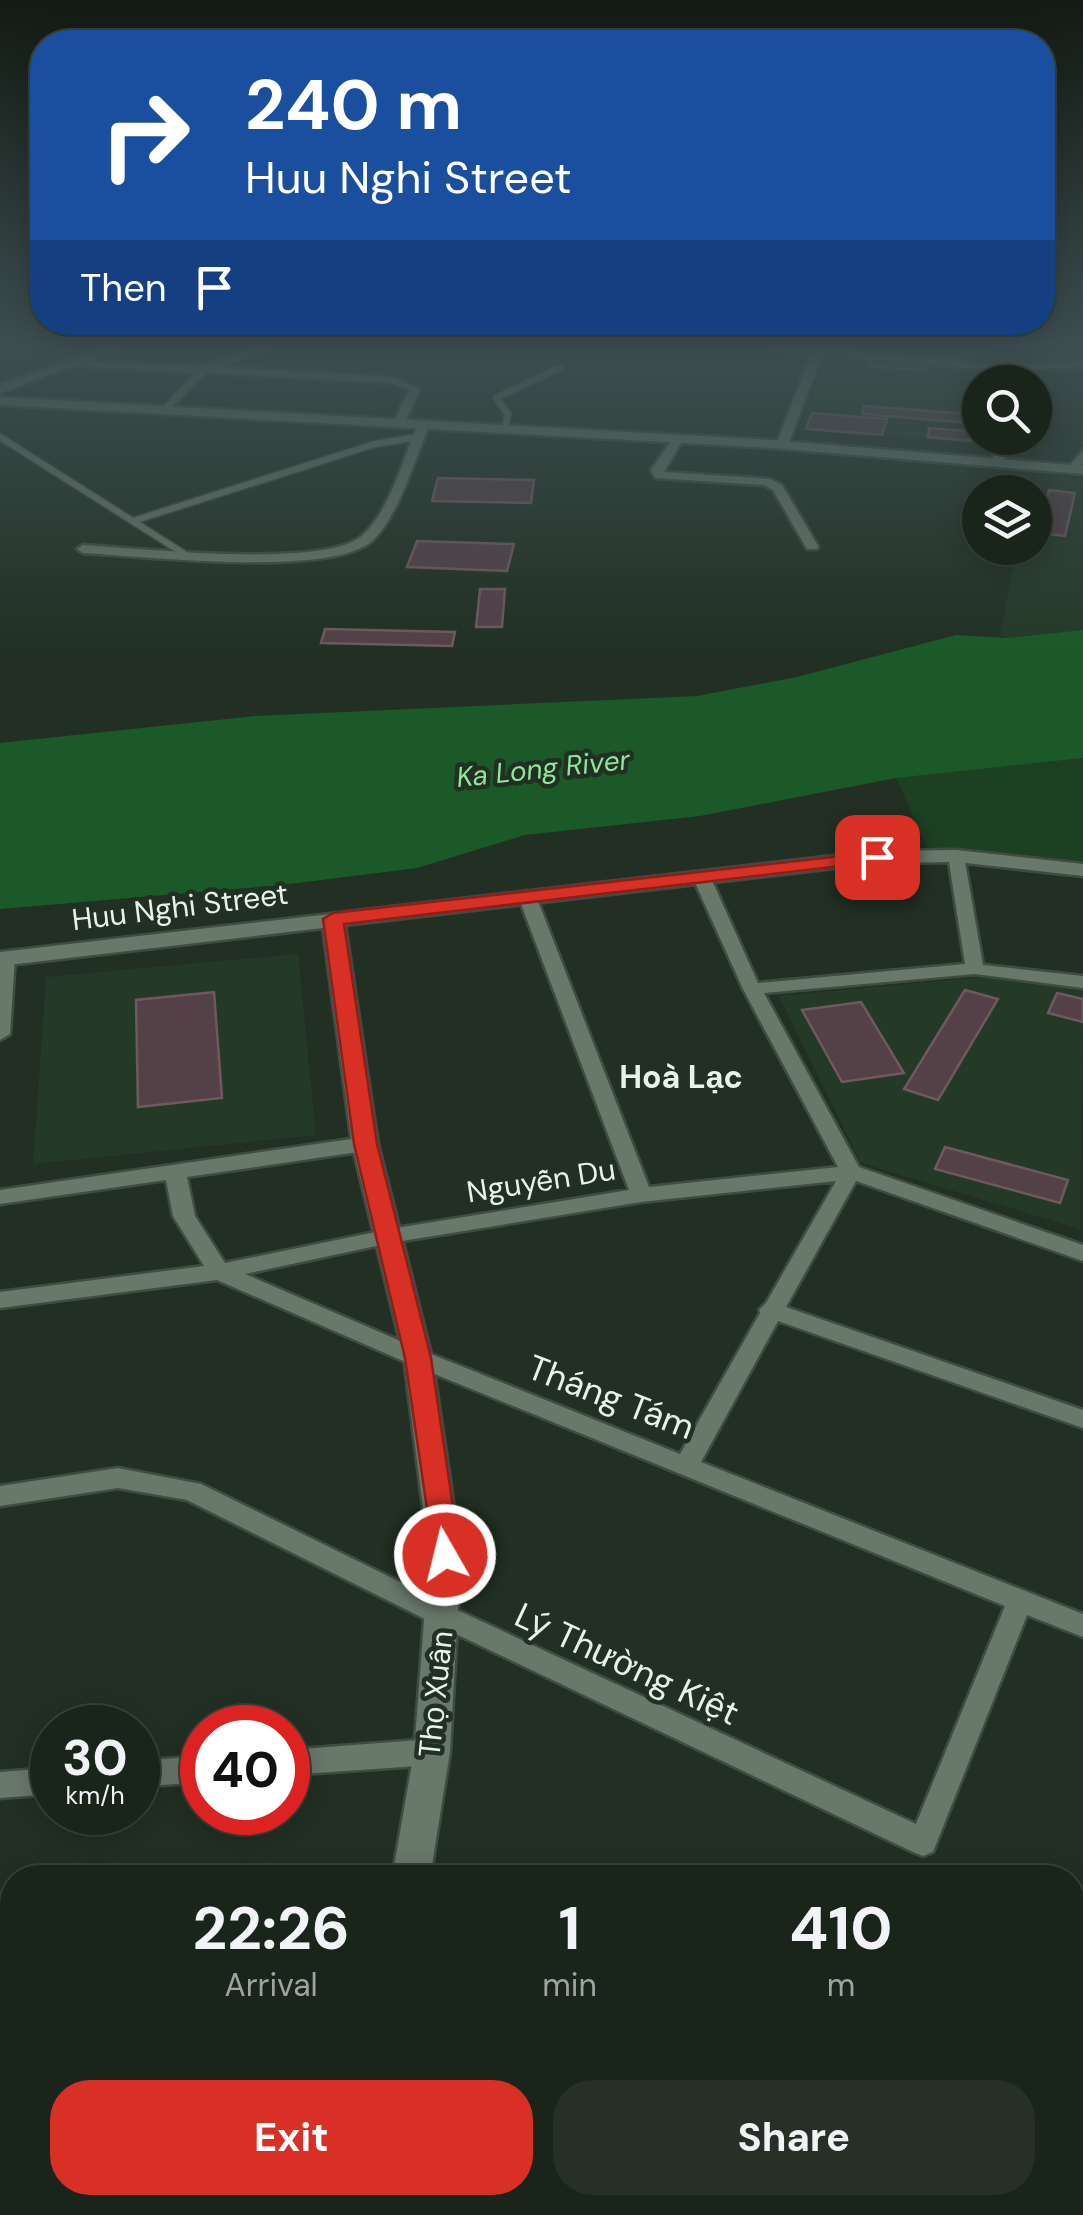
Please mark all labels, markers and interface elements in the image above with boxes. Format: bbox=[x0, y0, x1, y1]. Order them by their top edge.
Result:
text: 240 m bbox=[245, 60, 462, 151]
icon: right bbox=[80, 70, 210, 200]
text: Huu Nghi Street bbox=[245, 148, 572, 207]
icon: arrive bbox=[187, 260, 242, 315]
text: Then bbox=[80, 263, 167, 313]
map controls bbox=[962, 365, 1052, 565]
button: search bbox=[962, 365, 1052, 455]
button: layers bbox=[962, 475, 1052, 565]
water label: Ka Long River bbox=[455, 741, 632, 796]
pin bbox=[835, 815, 920, 900]
icon: arrive bbox=[850, 830, 905, 885]
street label: Huu Nghi Street bbox=[70, 874, 290, 939]
district label: Hoà Lạc bbox=[619, 1056, 743, 1098]
street label: Nguyễn Du bbox=[464, 1150, 618, 1211]
street label: Tháng Tám bbox=[521, 1344, 701, 1450]
position arrow bbox=[393, 1503, 497, 1607]
street label: Lý Thường Kiệt bbox=[508, 1592, 746, 1736]
street label: Thọ Xuân bbox=[409, 1629, 462, 1759]
speed limit sign: 40 bbox=[180, 1705, 310, 1835]
text: 30 bbox=[62, 1725, 128, 1791]
text: km/h bbox=[65, 1779, 125, 1812]
text: 22:26 bbox=[193, 1889, 350, 1968]
text: 1 bbox=[559, 1889, 580, 1968]
text: 410 bbox=[789, 1889, 892, 1968]
text: Arrival bbox=[225, 1964, 318, 2006]
text: min bbox=[542, 1964, 597, 2006]
text: m bbox=[827, 1964, 855, 2006]
button: Exit bbox=[50, 2080, 533, 2195]
button: Share bbox=[553, 2080, 1035, 2195]

